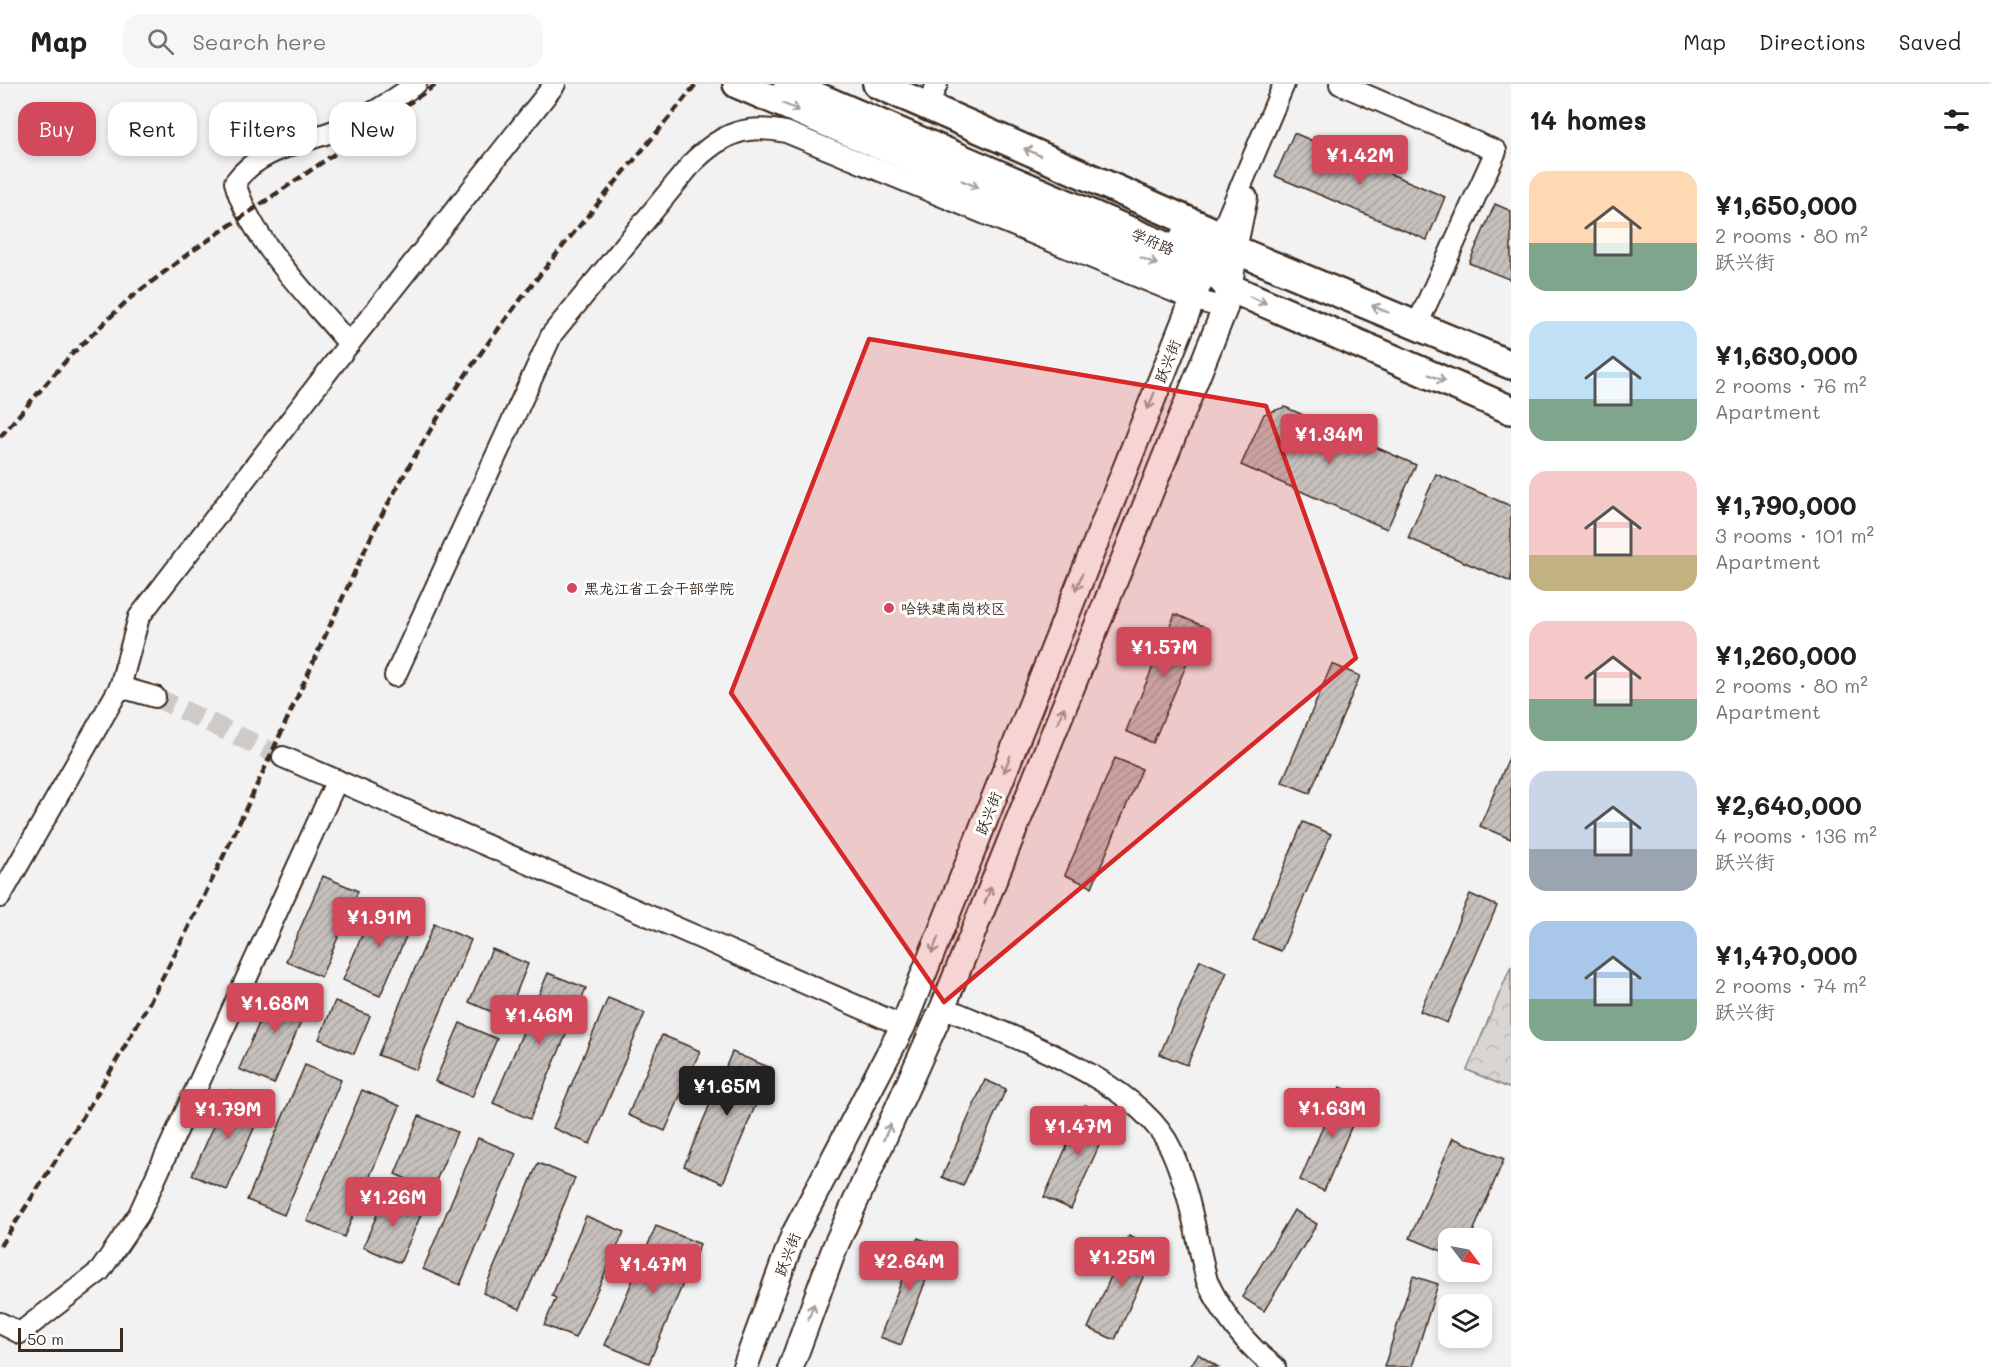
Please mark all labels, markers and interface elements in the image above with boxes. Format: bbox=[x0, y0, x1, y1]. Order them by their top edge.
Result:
search box bbox=[123, 14, 543, 68]
text: Map bbox=[30, 23, 87, 59]
icon: search bbox=[144, 25, 177, 58]
text: Search here bbox=[192, 27, 326, 56]
text: Map bbox=[1683, 28, 1726, 55]
text: Directions bbox=[1759, 28, 1866, 55]
text: Saved bbox=[1899, 28, 1961, 55]
chip: Buy bbox=[18, 102, 96, 156]
chip: Rent bbox=[108, 102, 197, 156]
chip: Filters bbox=[209, 102, 317, 156]
chip: New bbox=[329, 102, 416, 156]
one-way arrow bbox=[781, 102, 799, 113]
text: 14 homes bbox=[1529, 103, 1647, 137]
icon: filters bbox=[1940, 104, 1973, 137]
pin: ¥1.42M bbox=[1311, 135, 1409, 186]
text: ¥1.42M bbox=[1326, 141, 1394, 167]
one-way arrow bbox=[1024, 146, 1042, 157]
one-way arrow bbox=[960, 179, 979, 190]
text: ¥1,650,000 bbox=[1715, 188, 1857, 222]
icon: home bbox=[1577, 195, 1649, 267]
text: 2 rooms · 80 m² bbox=[1715, 222, 1868, 248]
street label: 学府路 bbox=[1128, 223, 1178, 259]
text: 跃兴街 bbox=[1715, 248, 1775, 274]
one-way arrow bbox=[1140, 256, 1158, 267]
one-way arrow bbox=[1249, 295, 1267, 306]
one-way arrow bbox=[1371, 303, 1390, 314]
street label: 跃兴街 bbox=[1149, 336, 1185, 386]
text: ¥1,630,000 bbox=[1715, 338, 1858, 372]
icon: home bbox=[1577, 345, 1649, 417]
text: 2 rooms · 76 m² bbox=[1715, 372, 1867, 398]
one-way arrow bbox=[1428, 373, 1446, 384]
one-way arrow bbox=[1145, 391, 1156, 410]
text: Apartment bbox=[1715, 398, 1821, 424]
pin: ¥1.34M bbox=[1280, 414, 1378, 465]
text: ¥1.34M bbox=[1295, 420, 1363, 446]
text: ¥1,790,000 bbox=[1715, 488, 1857, 522]
icon: home bbox=[1577, 495, 1649, 567]
text: 3 rooms · 101 m² bbox=[1715, 522, 1874, 548]
text: Apartment bbox=[1715, 548, 1821, 574]
one-way arrow bbox=[1073, 573, 1084, 591]
place label: 黑龙江省工会干部学院 bbox=[584, 578, 734, 598]
marker: 黑龙江省工会干部学院 bbox=[565, 581, 579, 595]
place label: 哈铁建南岗校区 bbox=[901, 598, 1006, 618]
marker: 哈铁建南岗校区 bbox=[882, 601, 896, 615]
pin: ¥1.57M bbox=[1115, 627, 1213, 678]
text: ¥1.57M bbox=[1130, 633, 1198, 659]
text: ¥1,260,000 bbox=[1715, 638, 1857, 672]
icon: home bbox=[1577, 645, 1649, 717]
text: 2 rooms · 80 m² bbox=[1715, 672, 1868, 698]
text: Apartment bbox=[1715, 698, 1821, 724]
one-way arrow bbox=[1056, 706, 1067, 724]
one-way arrow bbox=[1001, 754, 1012, 772]
street label: 跃兴街 bbox=[970, 788, 1006, 838]
text: ¥2,640,000 bbox=[1715, 788, 1862, 822]
icon: home bbox=[1577, 795, 1649, 867]
text: 4 rooms · 136 m² bbox=[1715, 822, 1877, 848]
text: 跃兴街 bbox=[1715, 848, 1775, 874]
one-way arrow bbox=[983, 887, 994, 905]
pin: ¥1.91M bbox=[330, 897, 428, 948]
text: ¥1.91M bbox=[346, 903, 412, 929]
one-way arrow bbox=[929, 935, 940, 954]
text: ¥1,470,000 bbox=[1715, 938, 1857, 972]
icon: home bbox=[1577, 945, 1649, 1017]
text: 2 rooms · 74 m² bbox=[1715, 972, 1866, 998]
pin: ¥1.68M bbox=[226, 983, 324, 1034]
text: ¥1.68M bbox=[241, 989, 309, 1015]
pin: ¥1.46M bbox=[490, 995, 588, 1046]
text: 跃兴街 bbox=[1715, 998, 1775, 1024]
text: ¥1.46M bbox=[504, 1001, 574, 1027]
pin: ¥1.65M bbox=[678, 1066, 776, 1117]
text: ¥1.65M bbox=[693, 1072, 761, 1098]
pin: ¥1.63M bbox=[1283, 1088, 1381, 1139]
pin: ¥1.79M bbox=[179, 1089, 277, 1140]
text: ¥1.63M bbox=[1298, 1094, 1366, 1120]
text: ¥1.79M bbox=[194, 1095, 262, 1121]
pin: ¥1.47M bbox=[1029, 1106, 1127, 1157]
text: ¥1.47M bbox=[1044, 1112, 1112, 1138]
one-way arrow bbox=[881, 1124, 893, 1142]
pin: ¥1.26M bbox=[344, 1177, 442, 1228]
text: ¥1.26M bbox=[359, 1183, 427, 1209]
north arrow bbox=[1438, 1228, 1492, 1282]
map controls bbox=[1438, 1228, 1492, 1348]
street label: 跃兴街 bbox=[770, 1229, 804, 1279]
pin: ¥1.25M bbox=[1073, 1237, 1171, 1288]
pin: ¥2.64M bbox=[860, 1241, 958, 1292]
text: ¥1.25M bbox=[1088, 1243, 1156, 1269]
pin: ¥1.47M bbox=[604, 1244, 702, 1295]
text: ¥2.64M bbox=[873, 1247, 945, 1273]
text: ¥1.47M bbox=[619, 1250, 687, 1276]
button: layers bbox=[1438, 1294, 1492, 1348]
one-way arrow bbox=[806, 1303, 817, 1322]
scale bar bbox=[18, 1325, 123, 1352]
text: 50 m bbox=[27, 1328, 64, 1349]

